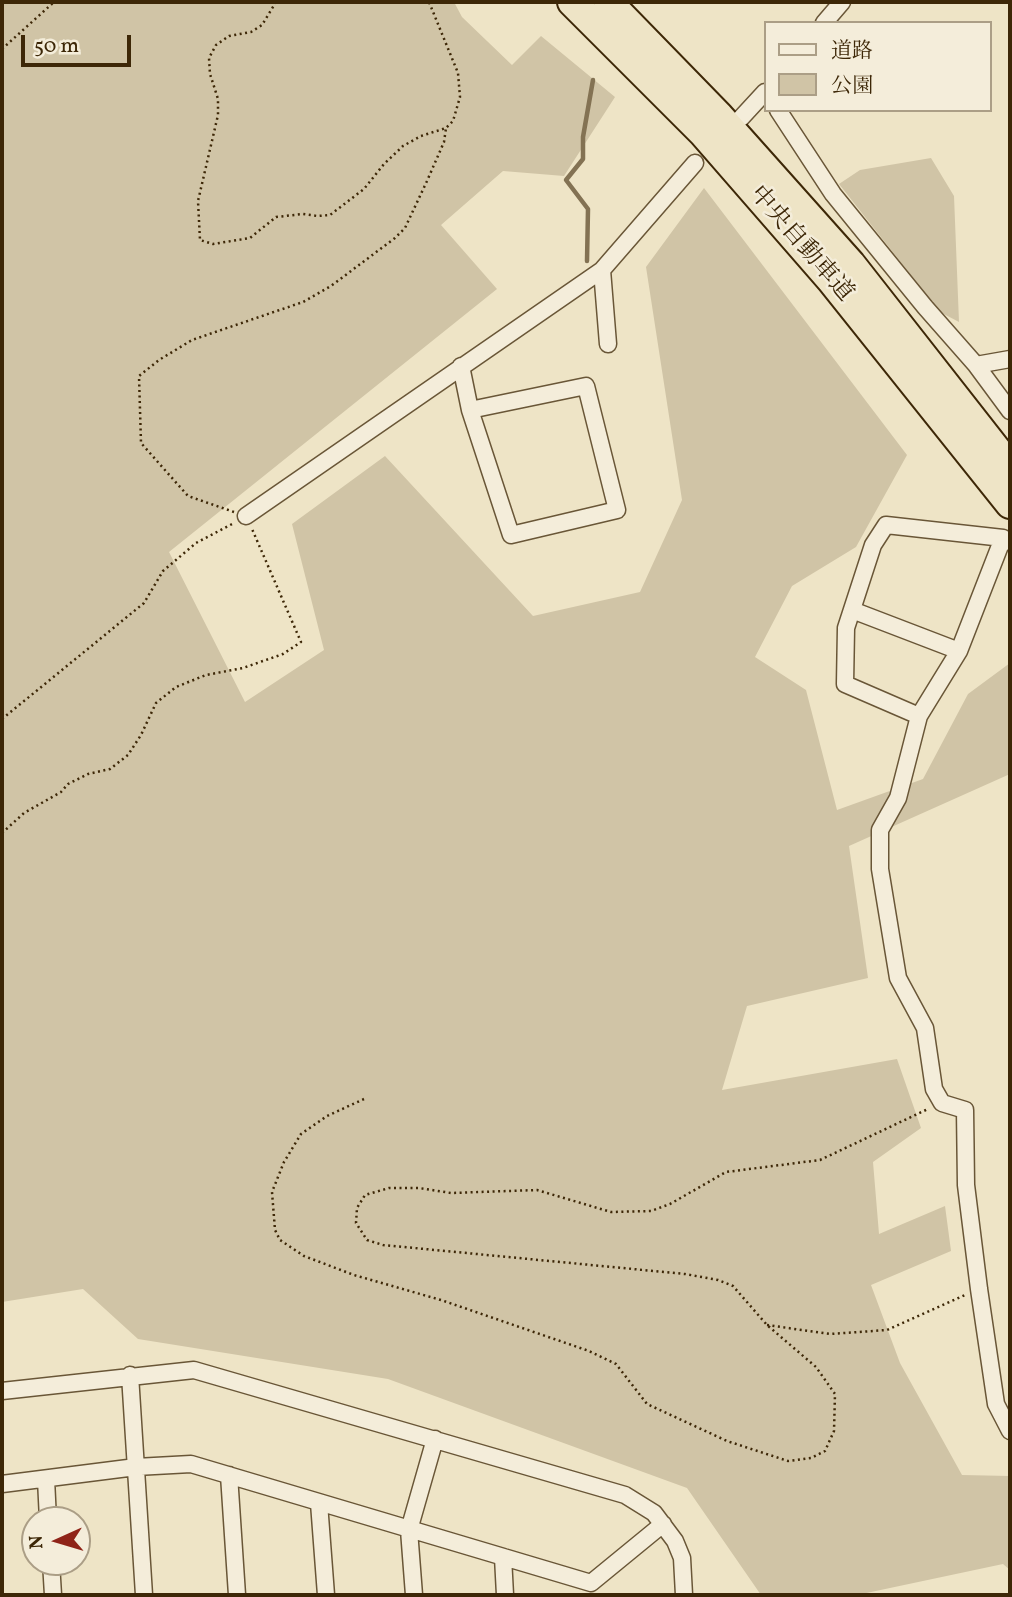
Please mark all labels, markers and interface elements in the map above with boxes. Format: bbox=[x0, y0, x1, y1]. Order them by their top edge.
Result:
scale bar bbox=[24, 21, 135, 65]
legend bbox=[764, 21, 991, 112]
text: 50 m bbox=[34, 32, 79, 61]
text: 道路 bbox=[831, 37, 873, 66]
text: 公園 bbox=[831, 72, 873, 101]
street label: 中央自動車道 bbox=[742, 181, 858, 309]
north arrow bbox=[21, 1506, 91, 1576]
text: N bbox=[24, 1535, 50, 1550]

